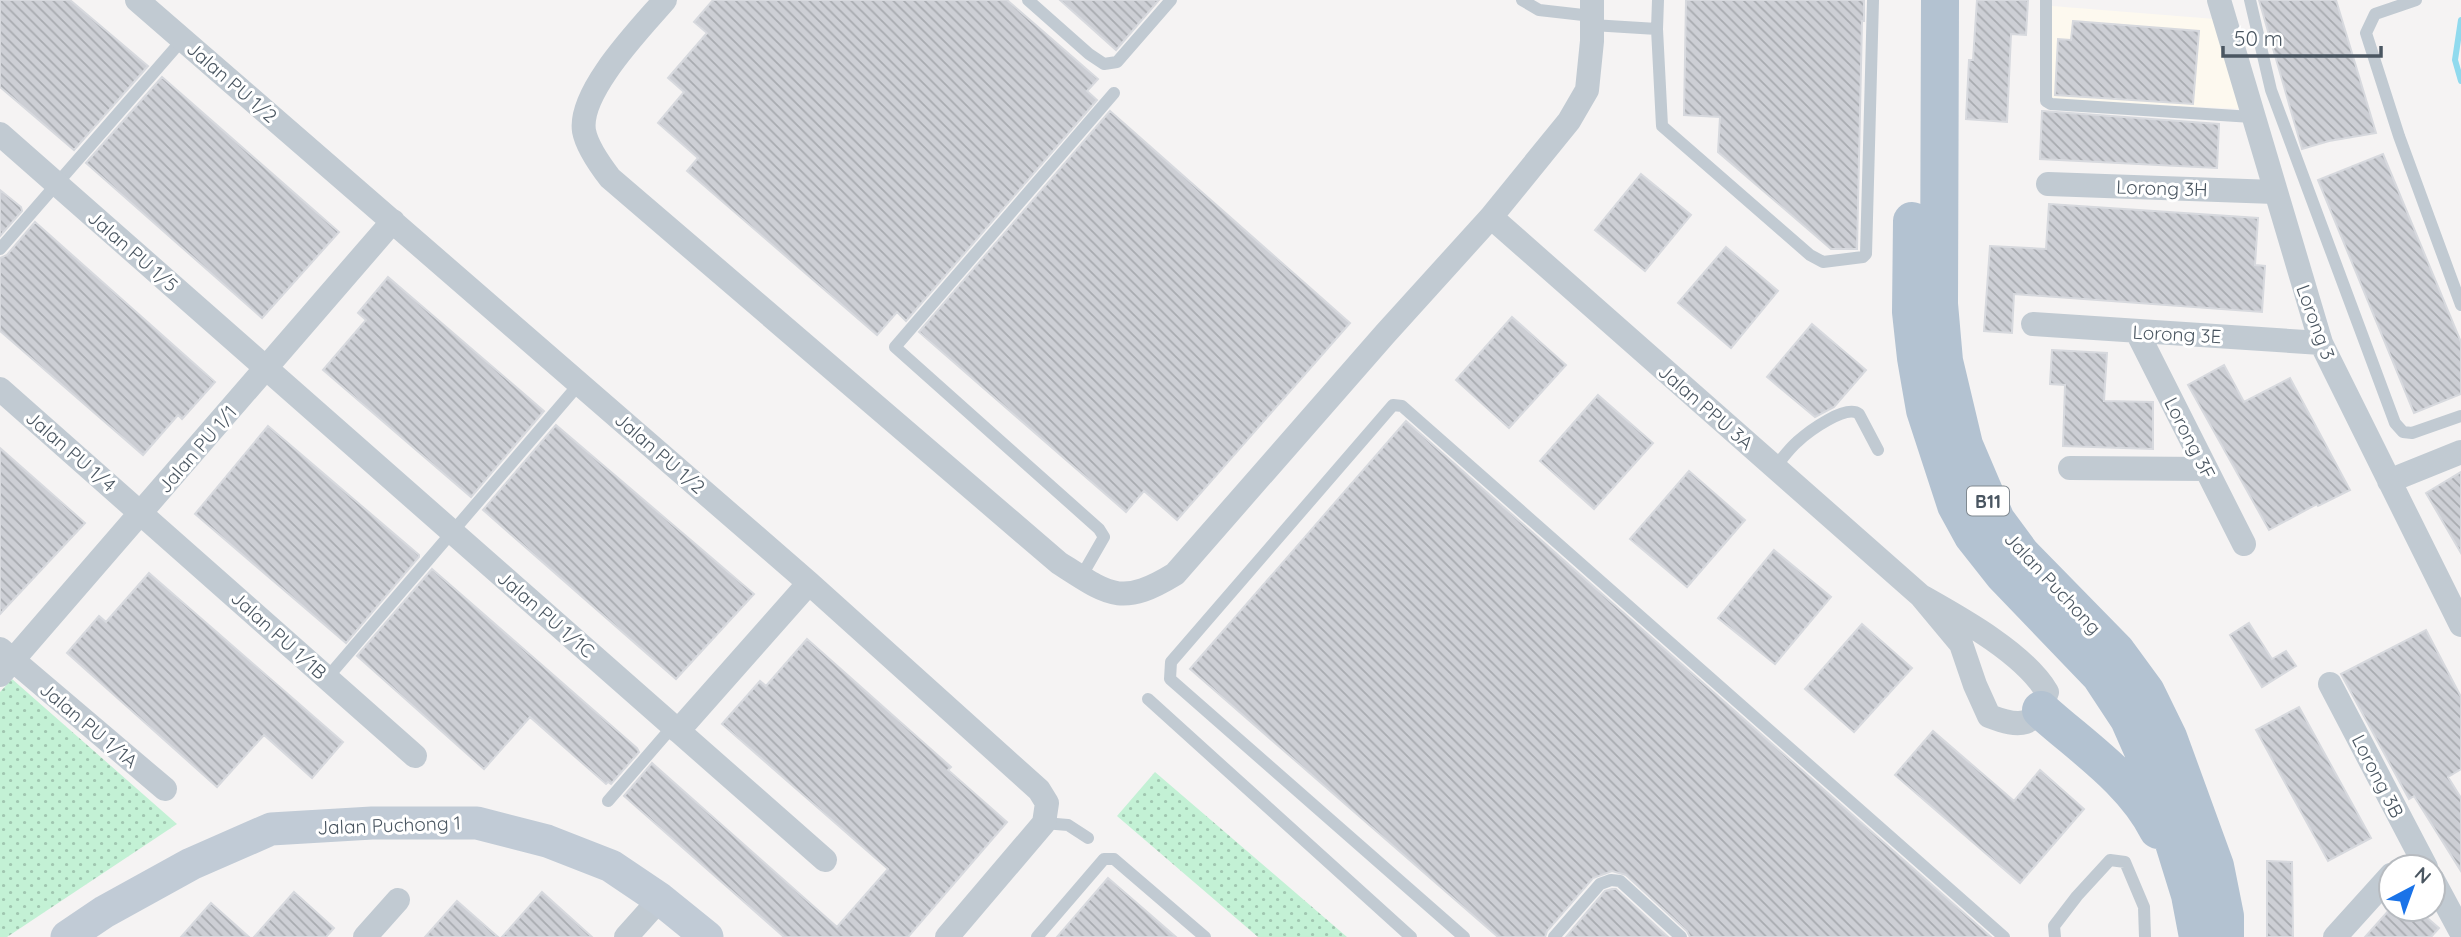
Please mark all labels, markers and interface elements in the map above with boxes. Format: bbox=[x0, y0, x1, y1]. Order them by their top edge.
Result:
scale bar bbox=[2223, 14, 2380, 58]
text: 50 m bbox=[2234, 25, 2283, 51]
street label: Jalan PU 1/2 bbox=[182, 36, 282, 128]
street label: Lorong 3H bbox=[2116, 174, 2208, 202]
street label: Jalan PU 1/5 bbox=[83, 205, 183, 297]
street label: Lorong 3 bbox=[2291, 281, 2341, 363]
street label: Lorong 3E bbox=[2132, 320, 2222, 348]
street label: Jalan PPU 3A bbox=[1654, 359, 1758, 455]
street label: Lorong 3F bbox=[2159, 393, 2221, 483]
street label: Jalan PU 1/1 bbox=[152, 400, 242, 498]
street label: Jalan PU 1/4 bbox=[21, 405, 121, 497]
street label: Jalan PU 1/2 bbox=[610, 407, 710, 499]
road number: B11 bbox=[1967, 486, 2009, 516]
street label: Jalan Puchong bbox=[1999, 527, 2107, 639]
street label: Jalan PU 1/1C bbox=[493, 565, 599, 663]
street label: Jalan PU 1/1B bbox=[226, 586, 332, 684]
street label: Jalan PU 1/1A bbox=[35, 677, 143, 773]
street label: Lorong 3B bbox=[2347, 730, 2409, 822]
street label: Jalan Puchong 1 bbox=[317, 811, 461, 839]
north arrow bbox=[2377, 853, 2447, 923]
text: N bbox=[2410, 862, 2436, 889]

